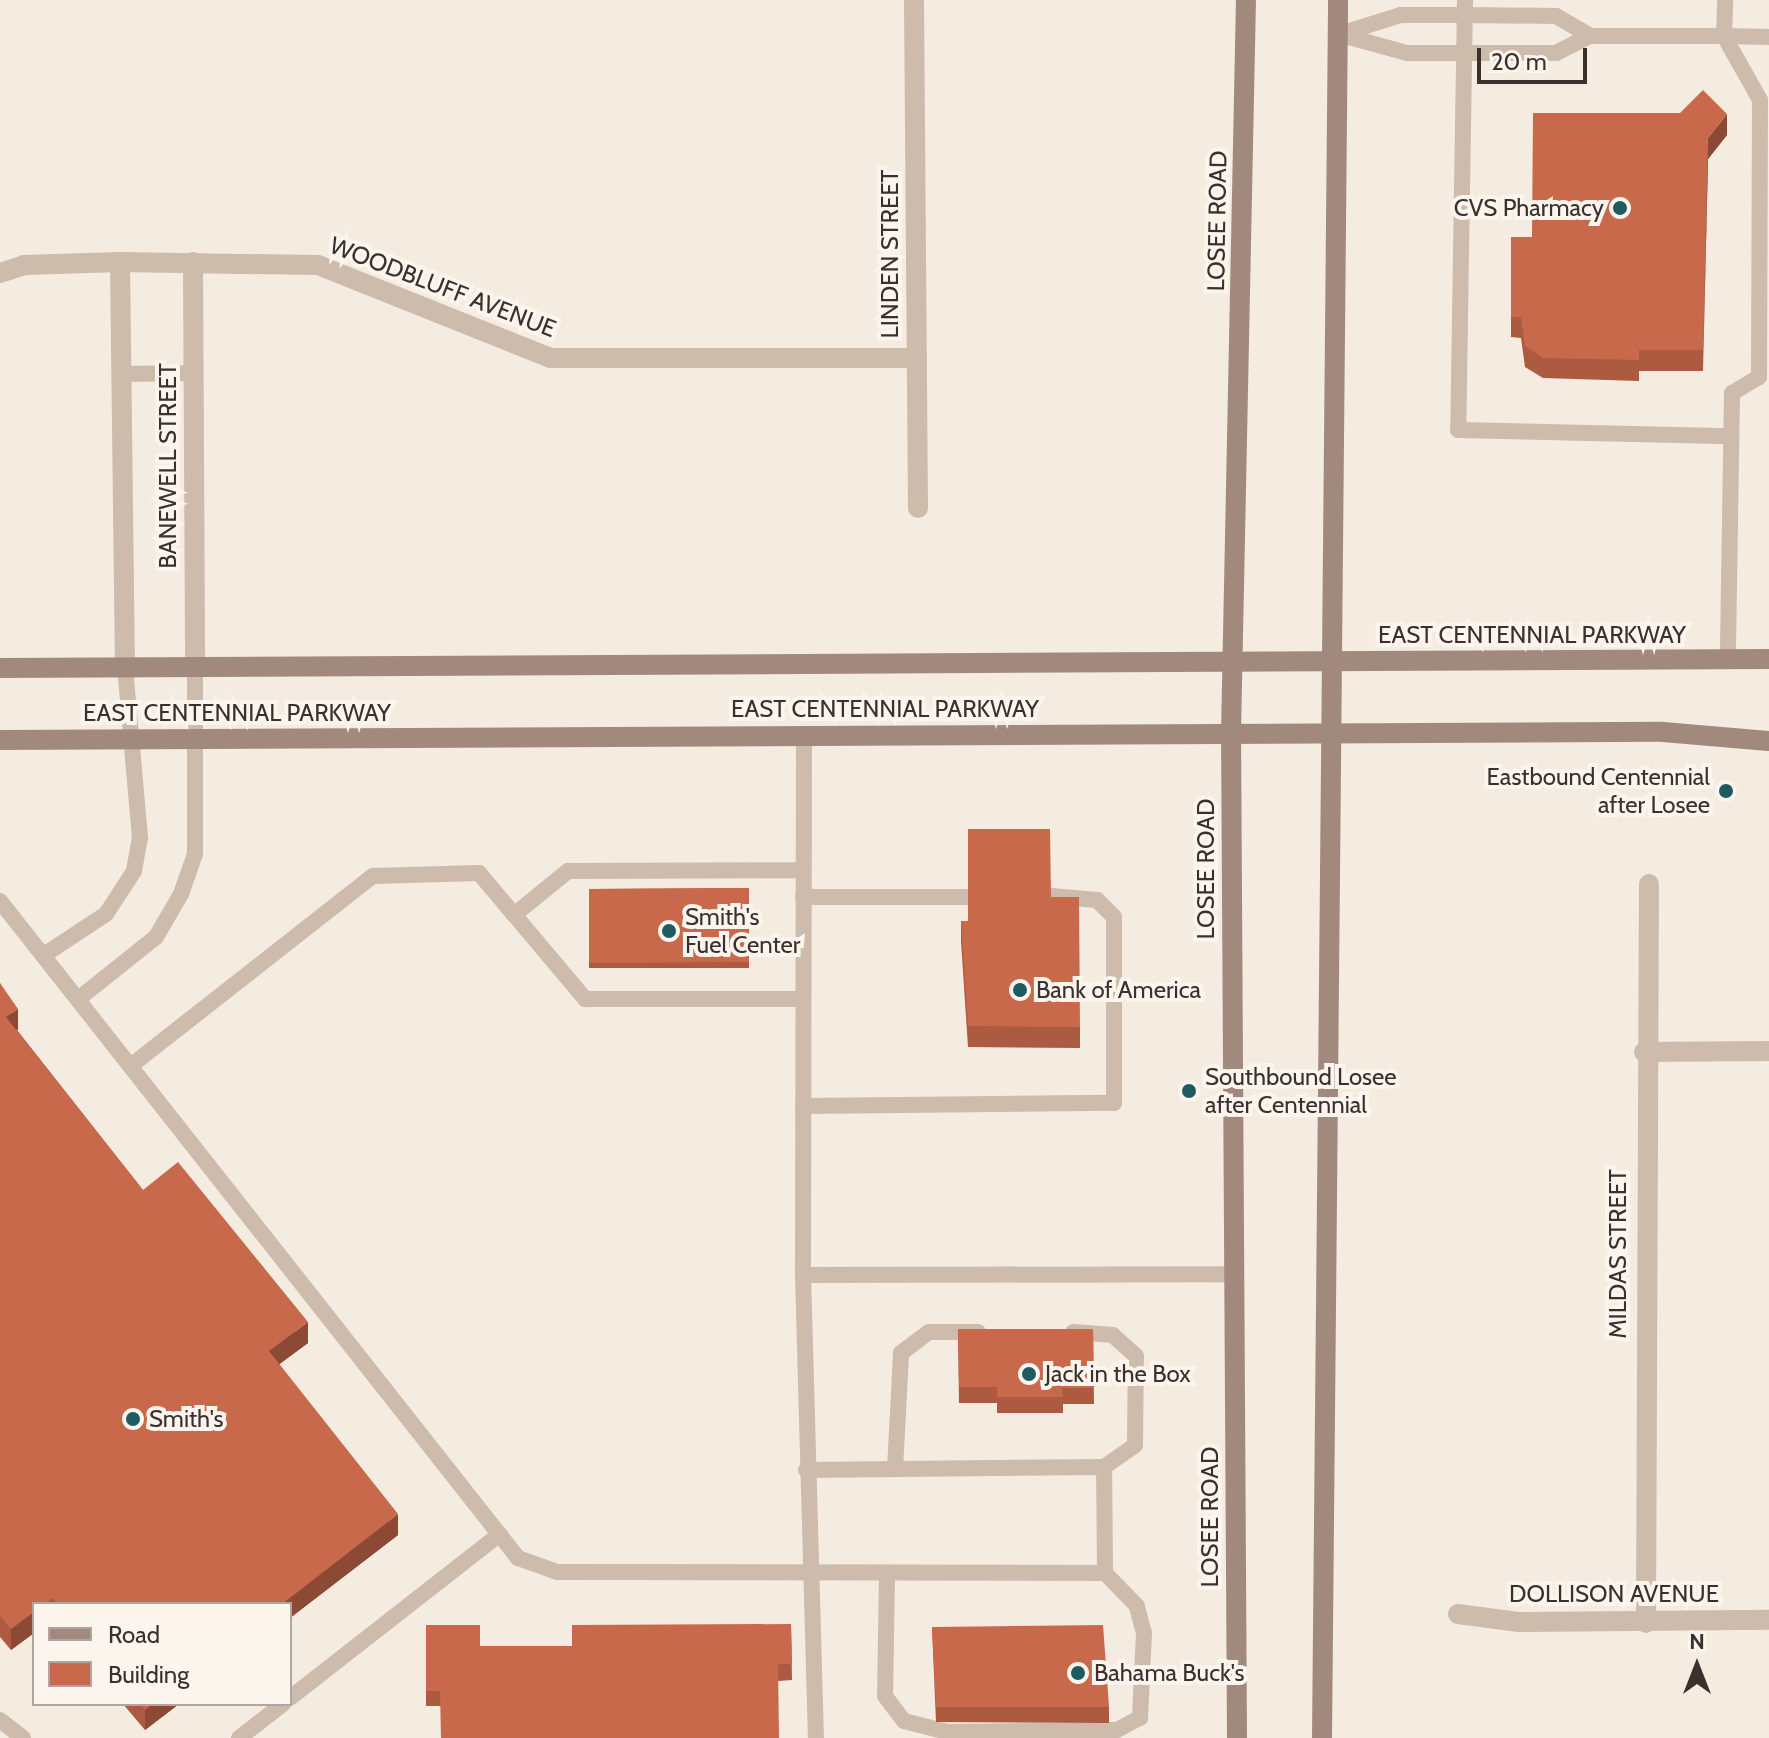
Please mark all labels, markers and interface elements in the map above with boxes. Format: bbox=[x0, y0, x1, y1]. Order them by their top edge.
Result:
scale bar bbox=[1481, 32, 1591, 82]
text: 20 m bbox=[1491, 47, 1547, 76]
street label: LOSEE ROAD bbox=[1201, 150, 1233, 292]
street label: LINDEN STREET bbox=[876, 170, 904, 338]
place label: CVS Pharmacy bbox=[1454, 194, 1604, 222]
marker: CVS Pharmacy bbox=[1611, 199, 1629, 217]
street label: WOODBLUFF AVENUE bbox=[326, 231, 560, 343]
street label: BANEWELL STREET bbox=[154, 363, 182, 569]
street label: EAST CENTENNIAL PARKWAY bbox=[1378, 621, 1686, 649]
street label: EAST CENTENNIAL PARKWAY bbox=[731, 695, 1039, 723]
street label: EAST CENTENNIAL PARKWAY bbox=[83, 699, 391, 727]
place label: Eastbound Centennial after Losee bbox=[1487, 763, 1710, 819]
marker: Eastbound Centennial after Losee bbox=[1717, 782, 1735, 800]
street label: LOSEE ROAD bbox=[1192, 799, 1220, 939]
place label: Smith's Fuel Center bbox=[685, 903, 800, 959]
marker: Smith's Fuel Center bbox=[660, 922, 678, 940]
place label: Bank of America bbox=[1036, 976, 1201, 1004]
marker: Bank of America bbox=[1011, 981, 1029, 999]
place label: Southbound Losee after Centennial bbox=[1205, 1063, 1397, 1119]
marker: Southbound Losee after Centennial bbox=[1180, 1082, 1198, 1100]
street label: MILDAS STREET bbox=[1604, 1169, 1632, 1339]
place label: Jack in the Box bbox=[1045, 1360, 1191, 1388]
marker: Jack in the Box bbox=[1020, 1365, 1038, 1383]
place label: Smith's bbox=[149, 1405, 223, 1433]
marker: Smith's bbox=[124, 1410, 142, 1428]
street label: LOSEE ROAD bbox=[1196, 1447, 1224, 1587]
street label: DOLLISON AVENUE bbox=[1509, 1580, 1719, 1608]
legend bbox=[32, 1602, 292, 1706]
text: Road bbox=[108, 1620, 160, 1649]
north arrow bbox=[1657, 1626, 1737, 1706]
text: N bbox=[1689, 1628, 1705, 1655]
place label: Bahama Buck's bbox=[1094, 1659, 1245, 1687]
text: Building bbox=[108, 1660, 189, 1689]
marker: Bahama Buck's bbox=[1069, 1664, 1087, 1682]

